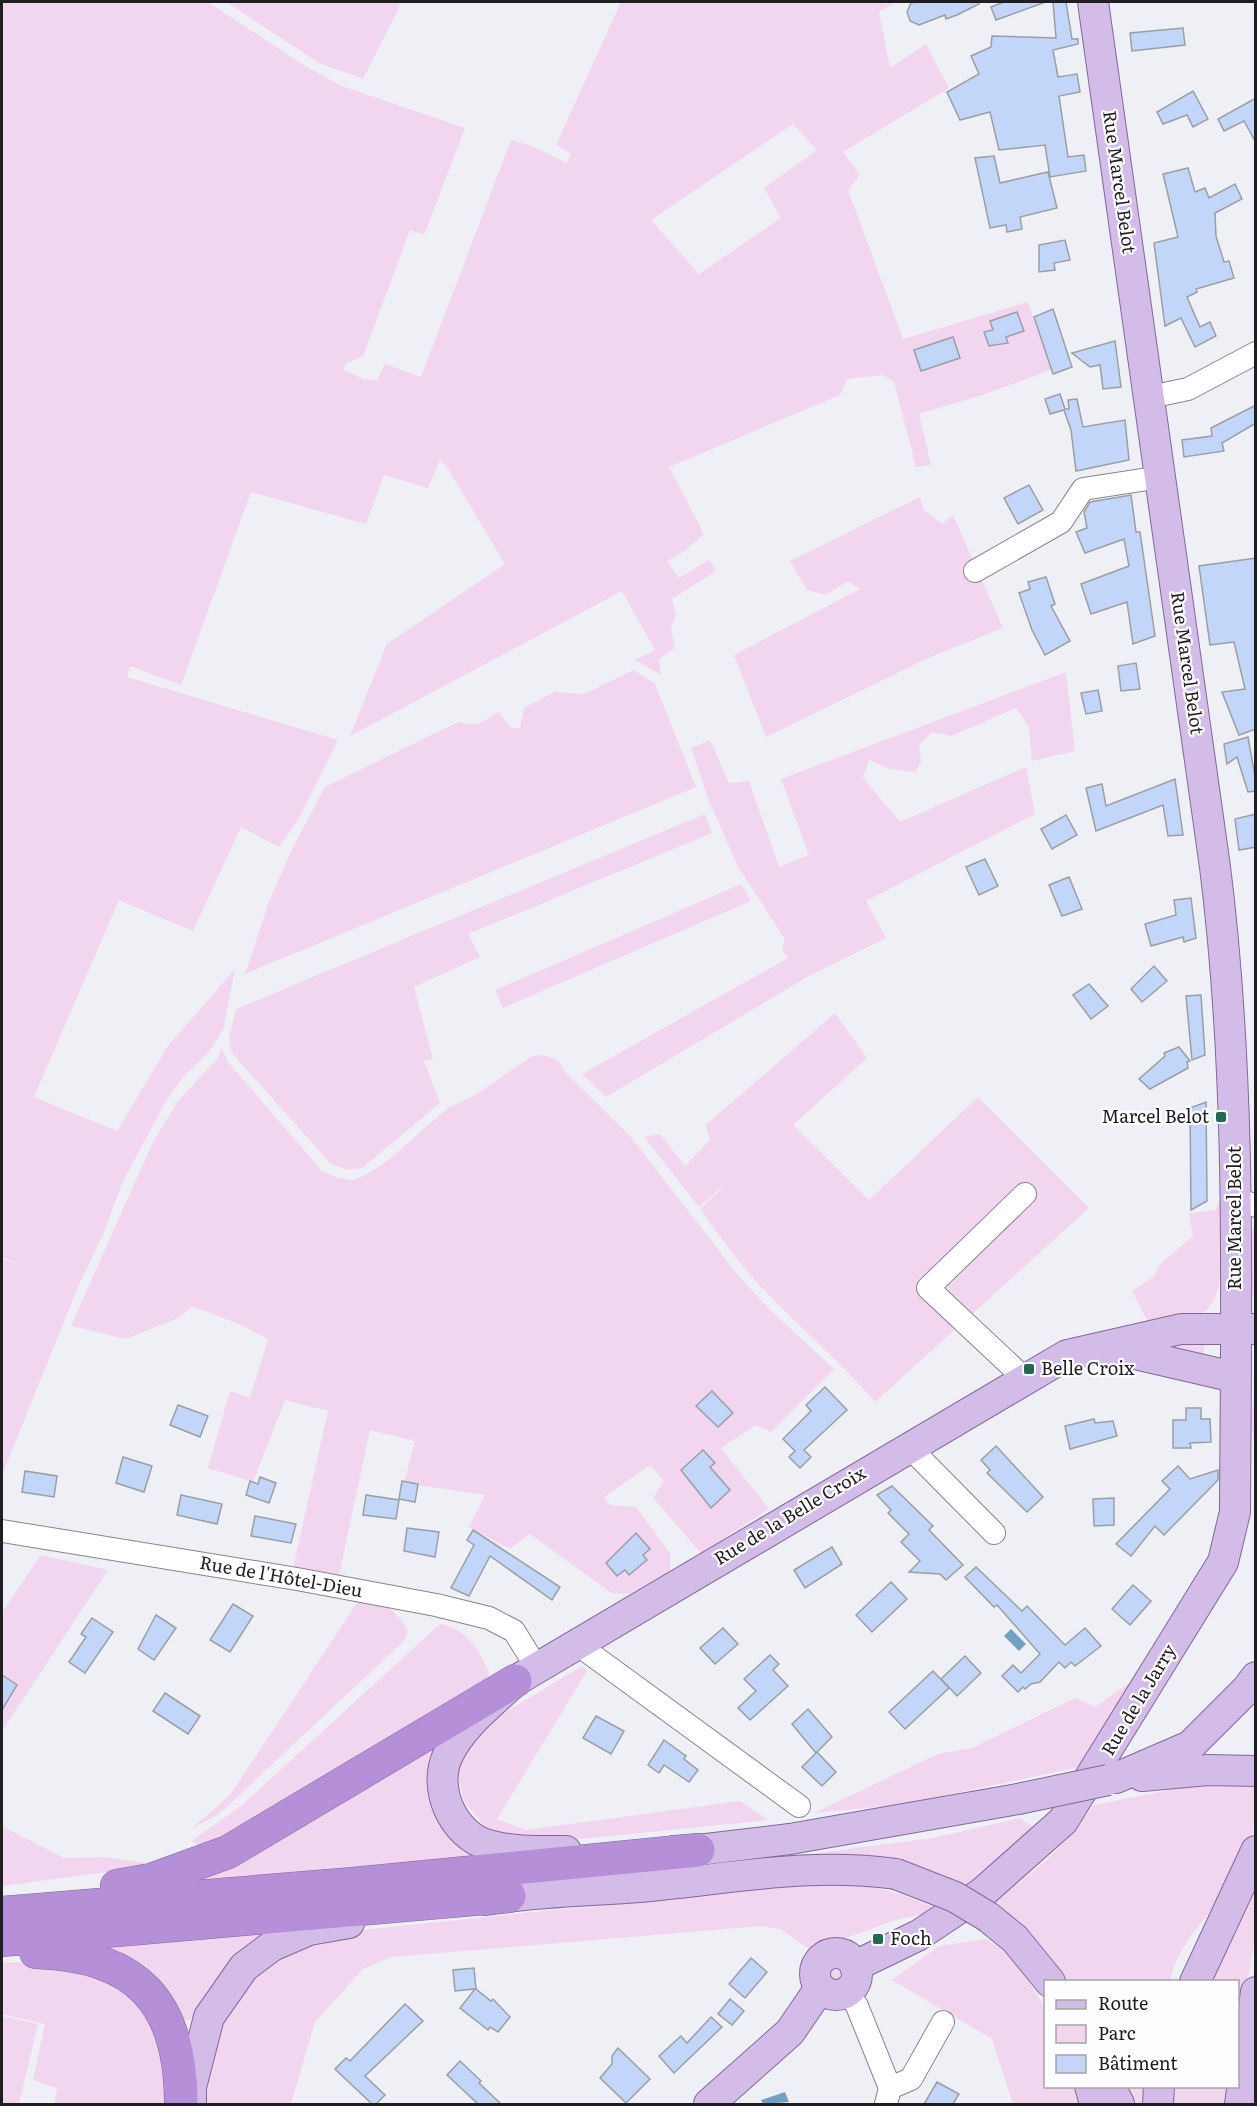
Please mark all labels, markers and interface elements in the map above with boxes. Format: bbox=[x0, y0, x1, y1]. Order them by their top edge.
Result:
street label: Rue Marcel Belot bbox=[1097, 109, 1144, 256]
street label: Rue Marcel Belot bbox=[1165, 590, 1212, 737]
place label: Marcel Belot bbox=[1102, 1102, 1210, 1129]
marker: Marcel Belot bbox=[1214, 1110, 1228, 1124]
street label: Rue Marcel Belot bbox=[1220, 1145, 1247, 1290]
place label: Belle Croix bbox=[1041, 1354, 1135, 1381]
marker: Belle Croix bbox=[1022, 1362, 1036, 1376]
street label: Rue de la Belle Croix bbox=[708, 1458, 871, 1571]
street label: Rue de l'Hôtel-Dieu bbox=[198, 1548, 365, 1603]
street label: Rue de la Jarry bbox=[1094, 1638, 1182, 1760]
place label: Foch bbox=[890, 1924, 932, 1951]
marker: Foch bbox=[871, 1932, 885, 1946]
legend bbox=[1044, 1980, 1239, 2088]
text: Route bbox=[1098, 1989, 1148, 2016]
text: Parc bbox=[1098, 2019, 1136, 2046]
text: Bâtiment bbox=[1098, 2049, 1178, 2076]

